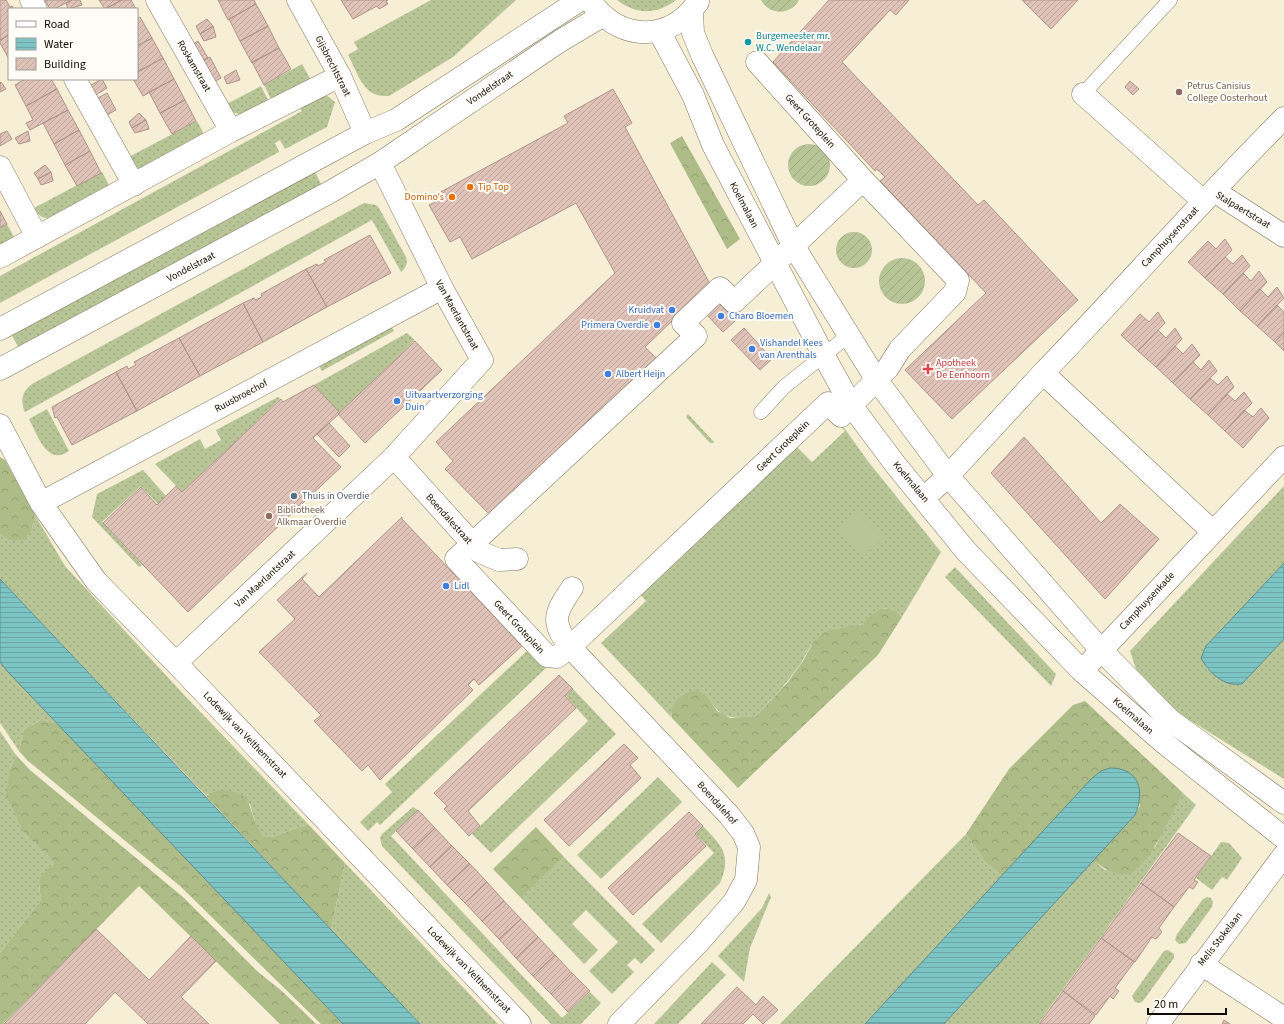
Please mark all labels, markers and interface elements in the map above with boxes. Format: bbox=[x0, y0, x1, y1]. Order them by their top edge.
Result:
legend bbox=[8, 8, 138, 80]
text: Road bbox=[44, 16, 70, 33]
place label: Burgemeester mr. W.C. Wendelaar bbox=[756, 29, 830, 55]
street label: Gijsbrechtstraat bbox=[312, 33, 355, 99]
text: Water bbox=[44, 36, 74, 53]
marker: Burgemeester mr. W.C. Wendelaar bbox=[743, 37, 753, 47]
street label: Roskamstraat bbox=[174, 38, 215, 95]
text: Building bbox=[44, 56, 86, 73]
street label: Vondelstraat bbox=[464, 67, 516, 109]
place label: Petrus Canisius College Oosterhout bbox=[1187, 79, 1268, 105]
marker: Petrus Canisius College Oosterhout bbox=[1174, 87, 1184, 97]
street label: Geert Groteplein bbox=[782, 91, 838, 151]
place label: Tip Top bbox=[478, 180, 509, 194]
street label: Koelmalaan bbox=[726, 180, 762, 230]
marker: Tip Top bbox=[465, 182, 475, 192]
street label: Stalpaertstraat bbox=[1213, 188, 1274, 232]
place label: Domino's bbox=[405, 190, 444, 204]
marker: Domino's bbox=[447, 192, 457, 202]
street label: Camphuysenstraat bbox=[1138, 203, 1202, 271]
street label: Vondelstraat bbox=[164, 248, 218, 286]
street label: Van Maerlantstraat bbox=[432, 277, 482, 353]
place label: Kruidvat bbox=[629, 303, 665, 317]
marker: Kruidvat bbox=[667, 305, 677, 315]
place label: Charo Bloemen bbox=[729, 309, 794, 323]
marker: Charo Bloemen bbox=[716, 311, 726, 321]
place label: Primera Overdie bbox=[581, 318, 649, 332]
marker: Primera Overdie bbox=[652, 320, 662, 330]
place label: Vishandel Kees van Arenthals bbox=[760, 336, 823, 362]
marker: Vishandel Kees van Arenthals bbox=[747, 344, 757, 354]
place label: Apotheek De Eenhoorn bbox=[936, 356, 990, 382]
marker: Apotheek De Eenhoorn bbox=[923, 364, 933, 374]
place label: Albert Heijn bbox=[616, 367, 665, 381]
marker: Albert Heijn bbox=[603, 369, 613, 379]
street label: Ruusbroechof bbox=[212, 376, 271, 416]
place label: Uitvaartverzorging Duin bbox=[405, 388, 483, 414]
marker: Uitvaartverzorging Duin bbox=[392, 396, 402, 406]
street label: Geert Groteplein bbox=[753, 417, 813, 475]
street label: Koelmalaan bbox=[890, 458, 932, 506]
place label: Thuis in Overdie bbox=[302, 489, 369, 503]
marker: Thuis in Overdie bbox=[289, 491, 299, 501]
street label: Boendalestraat bbox=[422, 491, 476, 548]
place label: Bibliotheek Alkmaar Overdie bbox=[277, 503, 346, 529]
marker: Bibliotheek Alkmaar Overdie bbox=[264, 511, 274, 521]
street label: Van Maerlantstraat bbox=[232, 547, 299, 611]
street label: Camphuysenkade bbox=[1116, 569, 1178, 633]
place label: Lidl bbox=[454, 579, 470, 593]
marker: Lidl bbox=[441, 581, 451, 591]
street label: Geert Groteplein bbox=[490, 597, 548, 657]
street label: Lodewijk van Velthemstraat bbox=[200, 689, 291, 782]
street label: Koelmalaan bbox=[1110, 694, 1156, 738]
street label: Boendalehof bbox=[694, 778, 741, 828]
street label: Melis Stokelaan bbox=[1194, 909, 1246, 969]
street label: Lodewijk van Velthemstraat bbox=[424, 924, 515, 1017]
scale bar bbox=[1148, 990, 1226, 1016]
text: 20 m bbox=[1154, 996, 1178, 1013]

